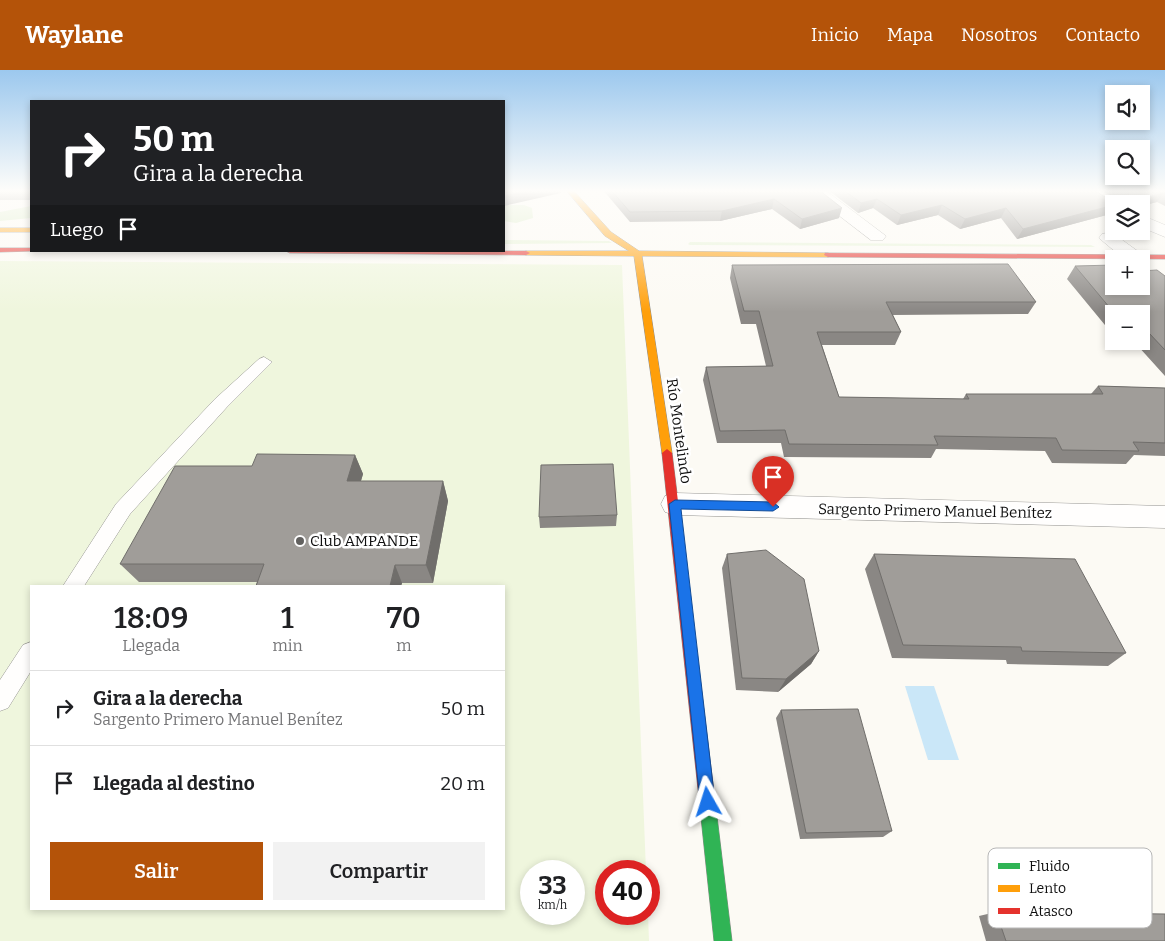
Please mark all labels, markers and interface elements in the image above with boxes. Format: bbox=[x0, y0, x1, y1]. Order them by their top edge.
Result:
text: Waylane bbox=[25, 21, 123, 49]
text: Inicio bbox=[811, 24, 859, 46]
text: Mapa bbox=[887, 24, 933, 46]
text: Nosotros bbox=[961, 24, 1037, 46]
text: Contacto bbox=[1065, 24, 1140, 46]
map controls bbox=[1105, 85, 1150, 350]
button: sound bbox=[1105, 85, 1150, 130]
text: 50 m bbox=[133, 118, 214, 160]
icon: right bbox=[50, 120, 115, 185]
button: search bbox=[1105, 140, 1150, 185]
text: Gira a la derecha bbox=[133, 160, 303, 187]
button: layers bbox=[1105, 195, 1150, 240]
icon: arrive bbox=[114, 215, 142, 243]
text: Luego bbox=[50, 218, 104, 241]
button: + bbox=[1105, 250, 1150, 295]
button: − bbox=[1105, 305, 1150, 350]
street label: Río Montelindo bbox=[663, 377, 695, 485]
pin bbox=[752, 456, 794, 507]
icon: arrive bbox=[759, 463, 787, 491]
street label: Sargento Primero Manuel Benítez bbox=[818, 500, 1052, 522]
place label: Club AMPANDE bbox=[310, 532, 418, 550]
marker: Club AMPANDE bbox=[294, 535, 306, 547]
text: 18:09 bbox=[114, 600, 188, 636]
text: 1 bbox=[281, 600, 294, 636]
text: 70 bbox=[387, 600, 421, 636]
text: Llegada bbox=[122, 636, 180, 655]
text: min bbox=[272, 636, 303, 655]
text: m bbox=[396, 636, 411, 655]
text: Gira a la derecha bbox=[93, 687, 242, 710]
icon: right bbox=[50, 694, 78, 722]
text: 50 m bbox=[441, 697, 485, 720]
text: Sargento Primero Manuel Benítez bbox=[93, 710, 343, 729]
icon: arrive bbox=[50, 769, 78, 797]
text: Llegada al destino bbox=[93, 772, 255, 795]
text: 20 m bbox=[441, 772, 485, 795]
position arrow bbox=[681, 775, 733, 827]
button: Salir bbox=[50, 842, 263, 900]
button: Compartir bbox=[273, 842, 485, 900]
legend bbox=[988, 848, 1152, 928]
text: Fluido bbox=[1029, 858, 1070, 875]
speed limit sign: 40 bbox=[595, 860, 660, 925]
text: 33 bbox=[538, 871, 567, 901]
text: Lento bbox=[1029, 880, 1066, 897]
text: km/h bbox=[538, 898, 567, 912]
text: Atasco bbox=[1029, 903, 1073, 920]

